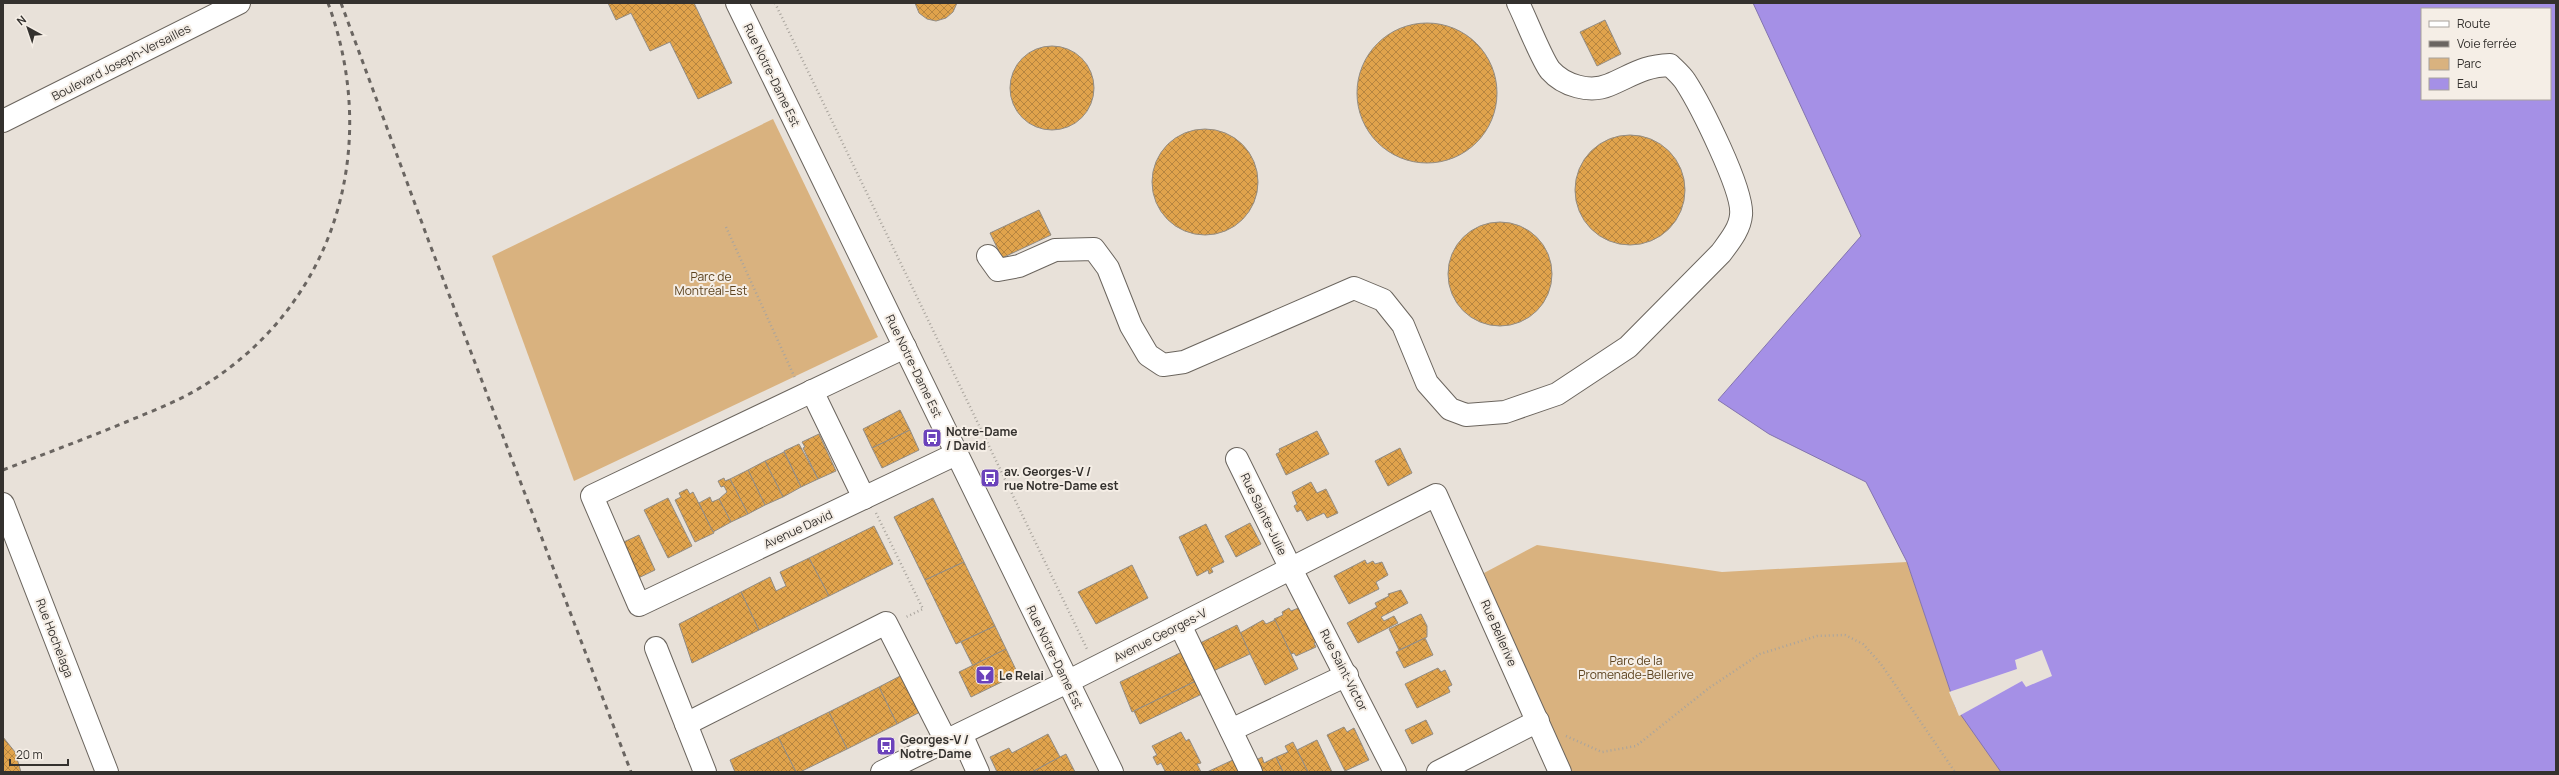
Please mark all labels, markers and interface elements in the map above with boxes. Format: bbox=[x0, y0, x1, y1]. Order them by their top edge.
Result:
north arrow bbox=[8, 8, 48, 48]
legend bbox=[2421, 8, 2551, 100]
text: N bbox=[13, 12, 29, 28]
text: Route bbox=[2457, 15, 2490, 32]
street label: Boulevard Joseph-Versailles bbox=[49, 19, 193, 105]
street label: Rue Notre-Dame Est bbox=[740, 21, 804, 130]
text: Voie ferrée bbox=[2457, 35, 2517, 52]
text: Parc bbox=[2457, 55, 2482, 72]
text: Eau bbox=[2457, 75, 2478, 92]
park label: Parc de Montréal-Est bbox=[675, 268, 748, 299]
street label: Rue Notre-Dame Est bbox=[882, 312, 946, 421]
place label: Notre-Dame / David bbox=[946, 423, 1017, 454]
bus stop icon: Notre-Dame / David bbox=[921, 427, 943, 449]
place label: av. Georges-V / rue Notre-Dame est bbox=[1004, 463, 1119, 494]
bus stop icon: av. Georges-V / rue Notre-Dame est bbox=[979, 467, 1001, 489]
street label: Rue Sainte-Julie bbox=[1237, 470, 1291, 558]
street label: Avenue David bbox=[761, 506, 835, 552]
street label: Rue Hochelaga bbox=[32, 596, 78, 680]
street label: Rue Bellerive bbox=[1477, 597, 1521, 669]
street label: Rue Notre-Dame Est bbox=[1023, 603, 1087, 712]
street label: Avenue Georges-V bbox=[1111, 604, 1210, 666]
street label: Rue Saint-Victor bbox=[1316, 626, 1372, 714]
park label: Parc de la Promenade-Bellerive bbox=[1578, 652, 1694, 683]
bar icon: Le Relai bbox=[974, 664, 996, 686]
place label: Le Relai bbox=[999, 667, 1044, 684]
place label: Georges-V / Notre-Dame bbox=[900, 731, 971, 762]
bus stop icon: Georges-V / Notre-Dame bbox=[875, 735, 897, 757]
scale bar bbox=[10, 741, 68, 767]
text: 20 m bbox=[16, 746, 43, 763]

